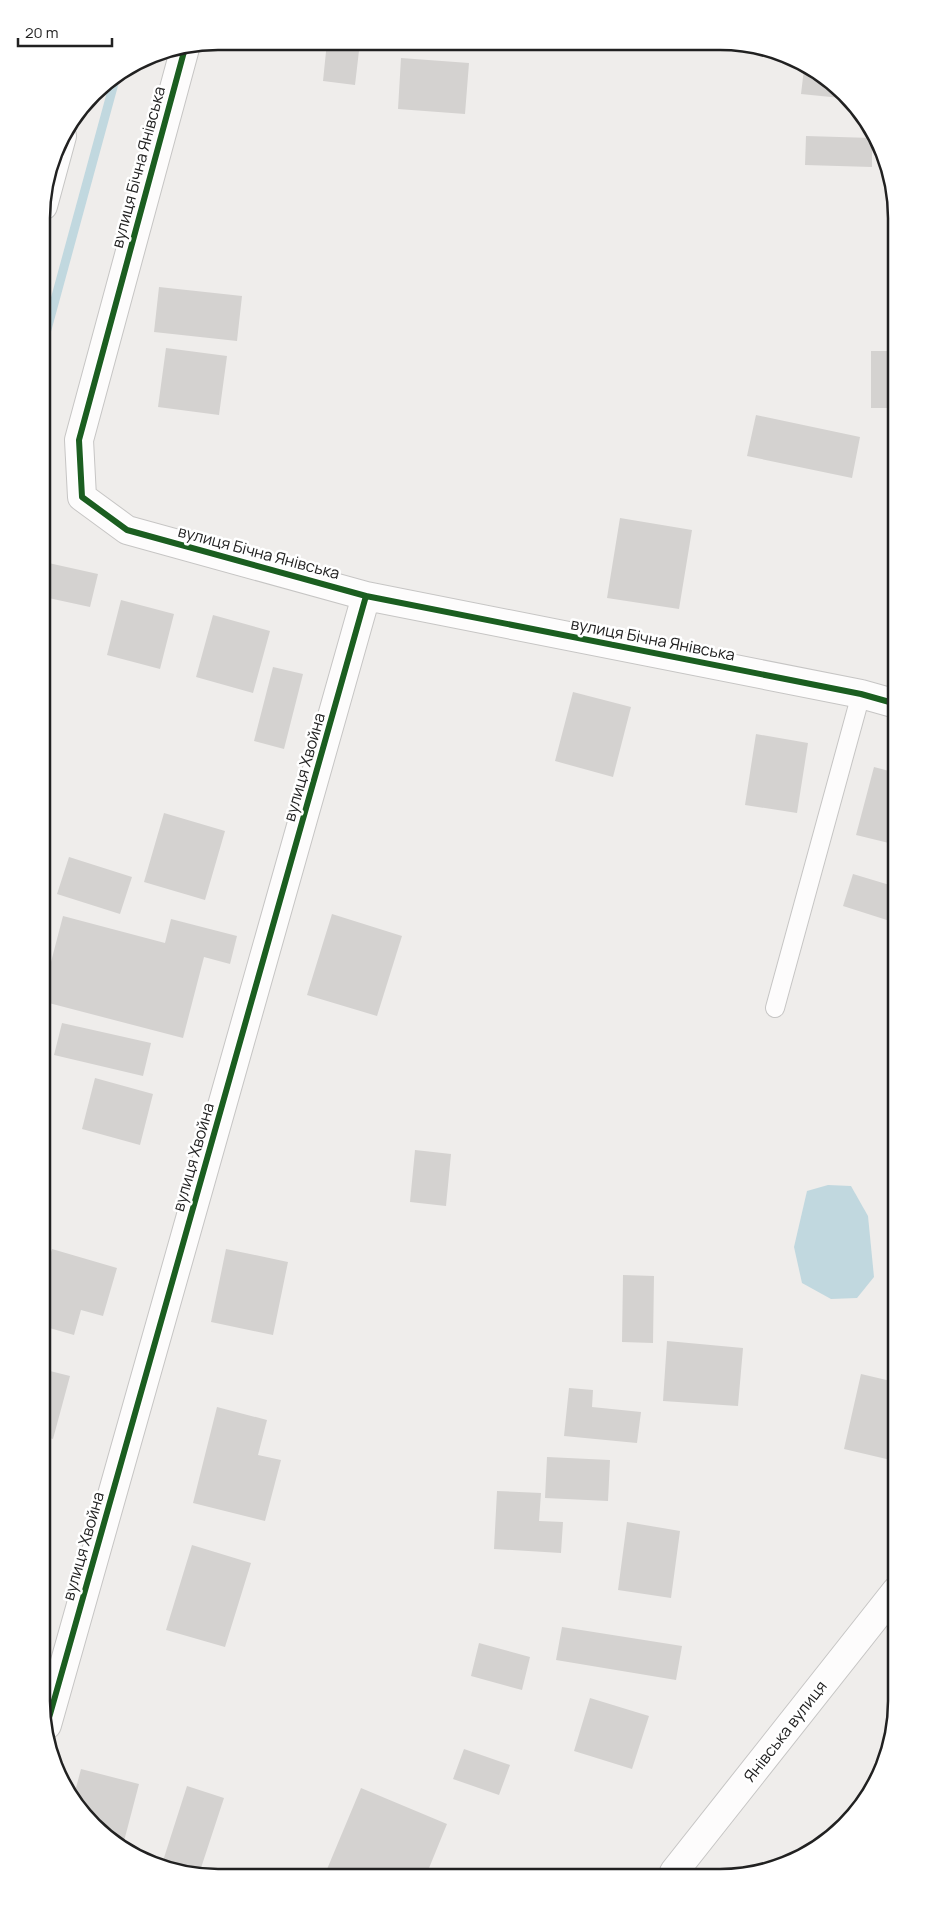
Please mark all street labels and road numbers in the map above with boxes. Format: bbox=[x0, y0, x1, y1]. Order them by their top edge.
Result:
street label: вулиця Бічна Янівська bbox=[106, 84, 170, 250]
street label: вулиця Бічна Янівська bbox=[176, 520, 342, 584]
street label: вулиця Бічна Янівська bbox=[569, 612, 737, 666]
street label: вулиця Хвойна bbox=[278, 710, 330, 824]
street label: вулиця Хвойна bbox=[167, 1100, 219, 1214]
street label: вулиця Хвойна bbox=[57, 1489, 109, 1603]
street label: Янівська вулиця bbox=[738, 1676, 832, 1786]

